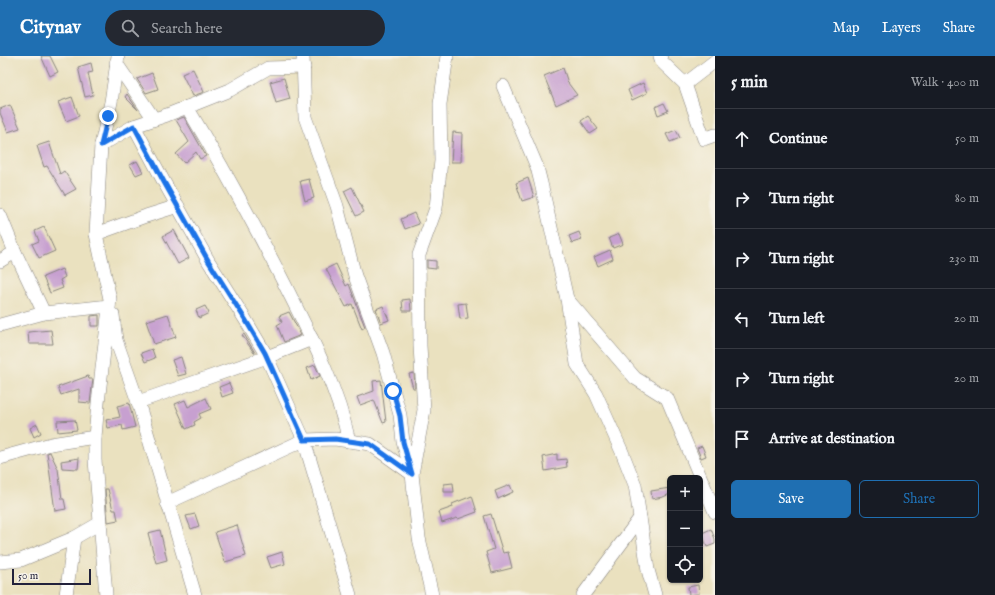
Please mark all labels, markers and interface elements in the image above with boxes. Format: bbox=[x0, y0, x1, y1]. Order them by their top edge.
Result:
search box bbox=[105, 10, 385, 46]
text: Citynav bbox=[20, 16, 81, 40]
icon: search bbox=[119, 17, 141, 39]
text: Search here bbox=[151, 19, 222, 38]
text: Map bbox=[833, 19, 860, 37]
text: Layers bbox=[882, 19, 921, 37]
text: Share bbox=[943, 19, 975, 37]
text: 5 min bbox=[731, 72, 768, 93]
text: Walk · 400 m bbox=[911, 74, 979, 91]
route end bbox=[99, 107, 117, 125]
icon: ahead bbox=[731, 128, 753, 150]
text: Continue bbox=[769, 129, 827, 148]
text: 50 m bbox=[955, 130, 979, 147]
icon: right bbox=[731, 188, 753, 210]
text: Turn right bbox=[769, 189, 834, 208]
text: 80 m bbox=[955, 190, 979, 207]
icon: right bbox=[731, 248, 753, 270]
text: Turn right bbox=[769, 249, 834, 268]
text: 230 m bbox=[949, 250, 979, 267]
icon: left bbox=[731, 308, 753, 330]
text: Turn left bbox=[769, 309, 825, 328]
text: 20 m bbox=[954, 310, 979, 327]
icon: right bbox=[731, 368, 753, 390]
text: Turn right bbox=[769, 369, 834, 388]
text: 20 m bbox=[954, 370, 979, 387]
route start bbox=[384, 382, 402, 400]
icon: arrive bbox=[731, 428, 753, 450]
text: Arrive at destination bbox=[769, 429, 895, 448]
map controls bbox=[667, 475, 703, 583]
button: + bbox=[667, 475, 703, 511]
button: Save bbox=[731, 480, 851, 518]
button: Share bbox=[859, 480, 979, 518]
button: − bbox=[667, 511, 703, 547]
button: locate bbox=[667, 547, 703, 583]
scale bar bbox=[12, 567, 91, 586]
text: 50 m bbox=[18, 569, 38, 583]

